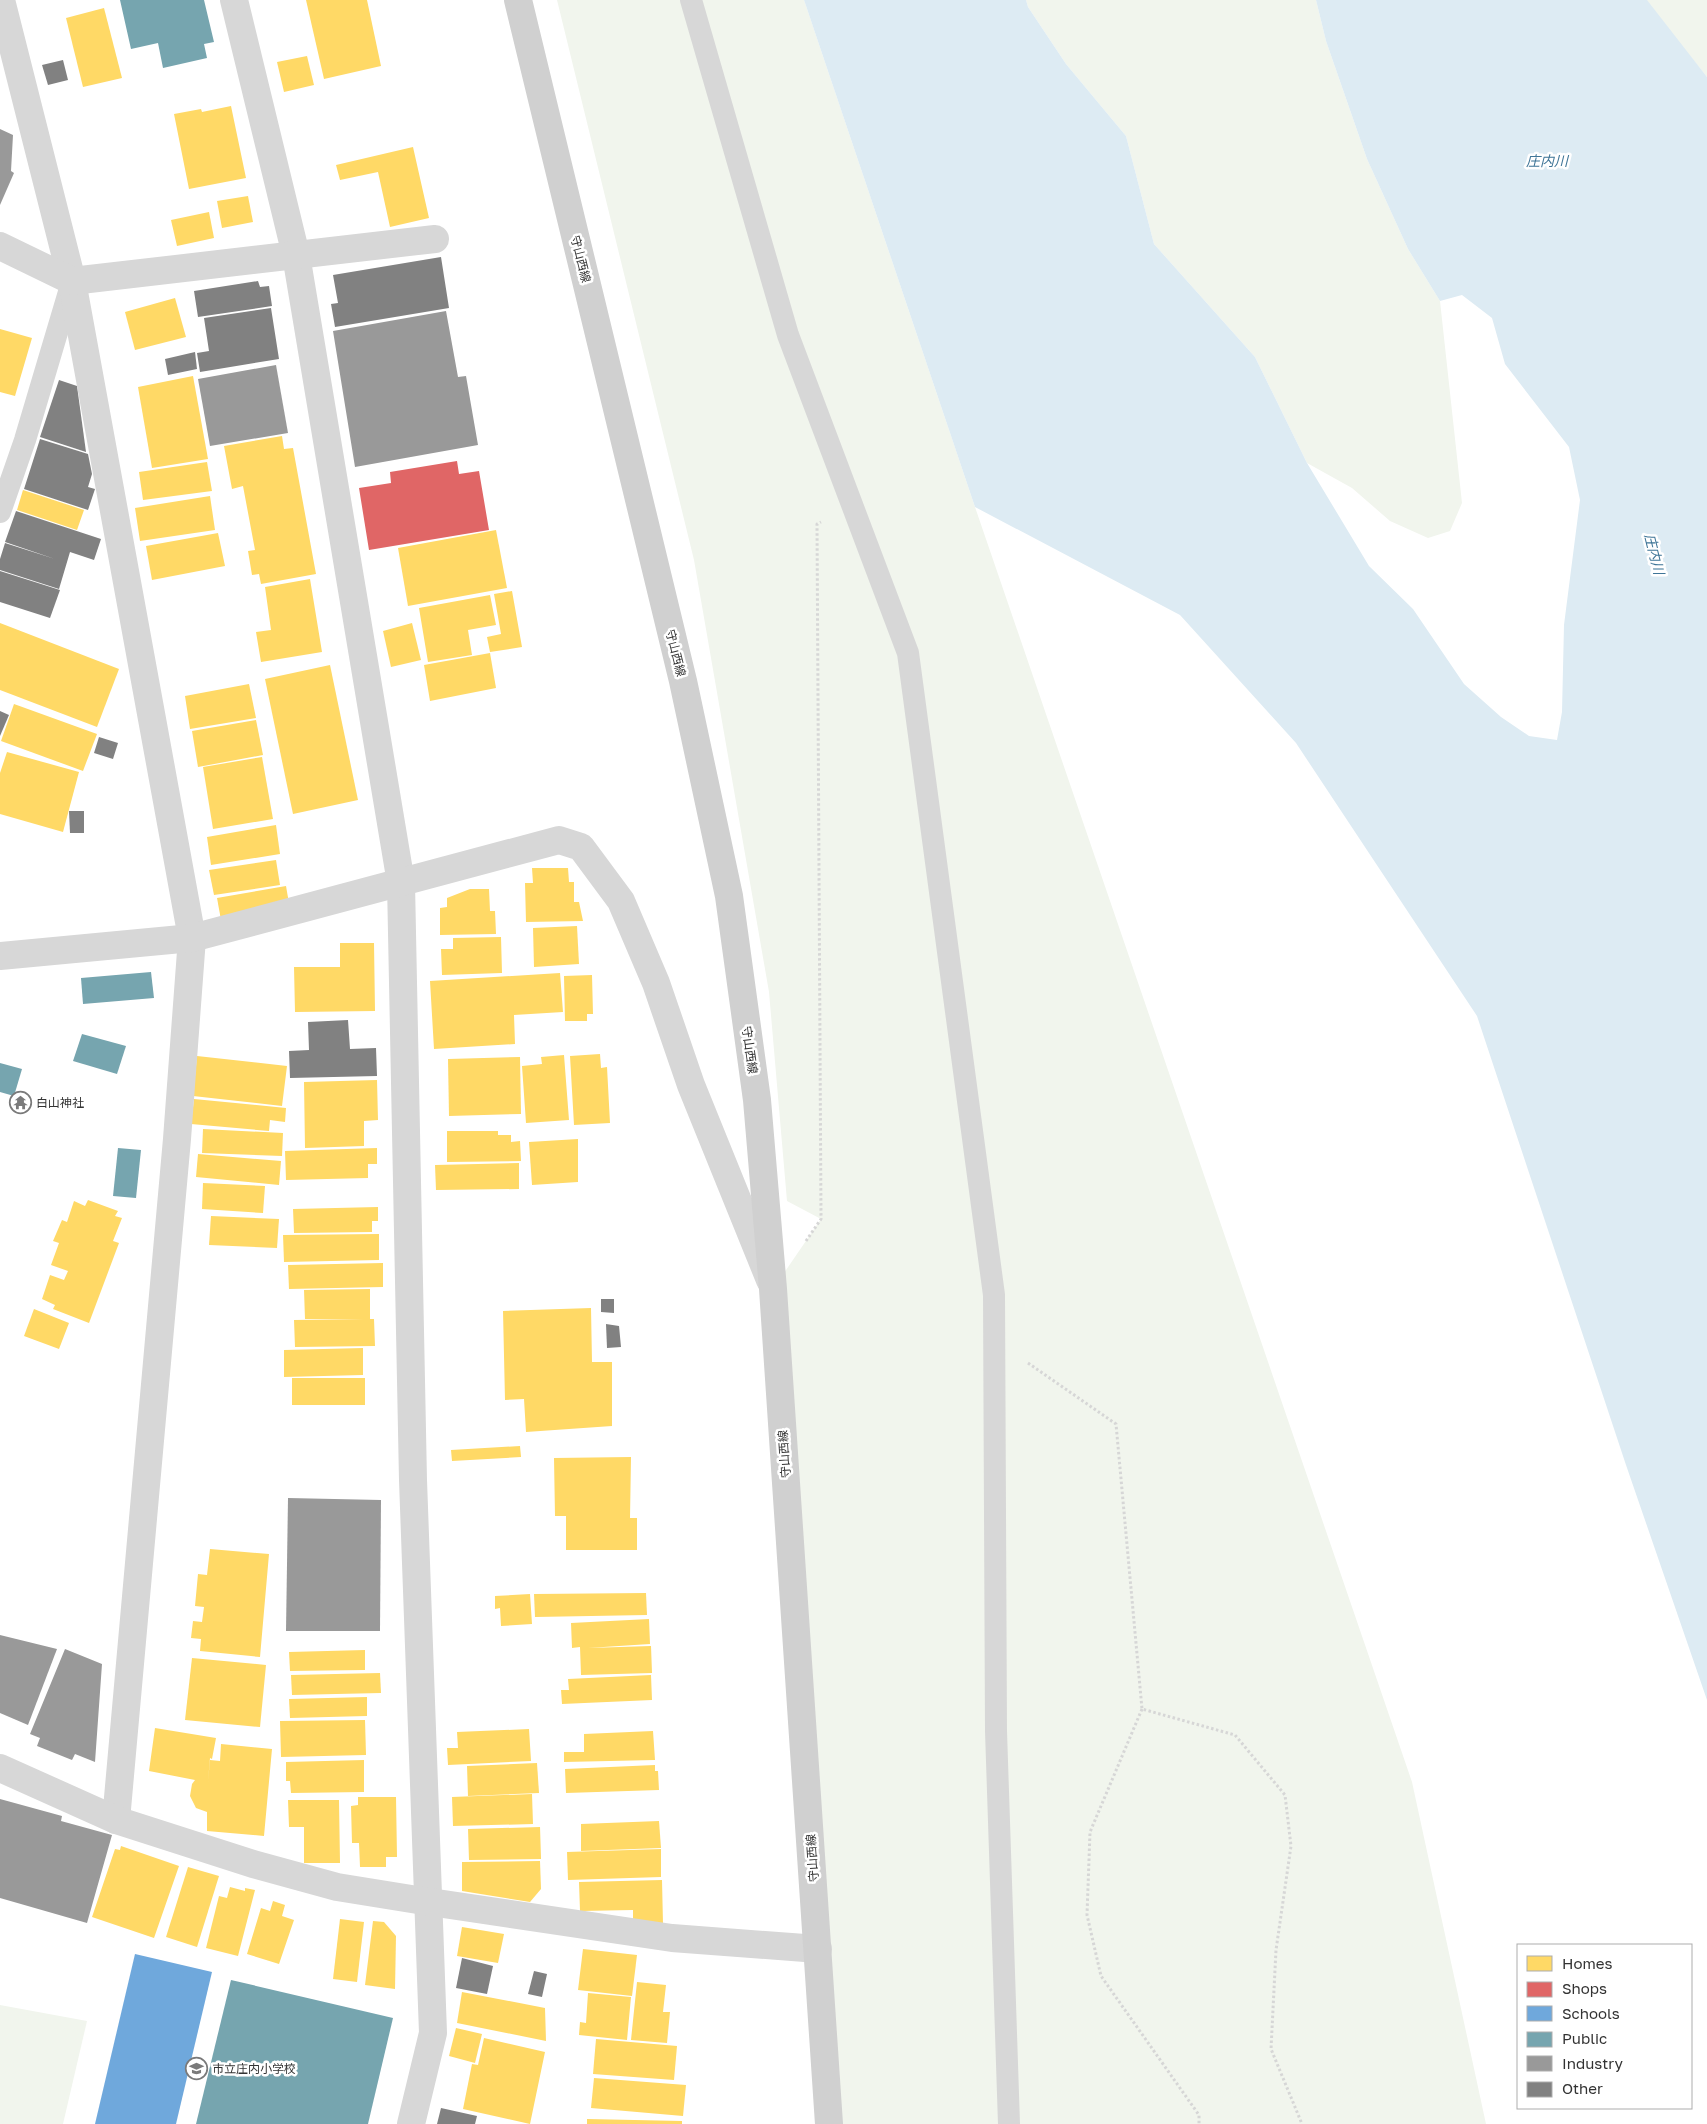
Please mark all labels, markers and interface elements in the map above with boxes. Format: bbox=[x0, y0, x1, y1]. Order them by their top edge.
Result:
water label: 庄内川 bbox=[1526, 152, 1570, 169]
street label: 守山西線 bbox=[568, 234, 594, 284]
water label: 庄内川 bbox=[1642, 532, 1669, 578]
street label: 守山西線 bbox=[663, 628, 689, 678]
street label: 守山西線 bbox=[739, 1025, 761, 1075]
temple icon: 白山神社 bbox=[8, 1090, 32, 1114]
place label: 白山神社 bbox=[36, 1095, 84, 1110]
street label: 守山西線 bbox=[775, 1430, 793, 1478]
street label: 守山西線 bbox=[803, 1834, 821, 1882]
legend bbox=[1517, 1944, 1692, 2109]
text: Homes bbox=[1562, 1954, 1612, 1972]
text: Shops bbox=[1562, 1979, 1607, 1997]
text: Schools bbox=[1562, 2004, 1620, 2022]
text: Public bbox=[1562, 2029, 1607, 2047]
text: Industry bbox=[1562, 2054, 1623, 2072]
school or university icon: 市立庄内小学校 bbox=[184, 2056, 208, 2080]
place label: 市立庄内小学校 bbox=[212, 2061, 296, 2076]
text: Other bbox=[1562, 2079, 1603, 2097]

